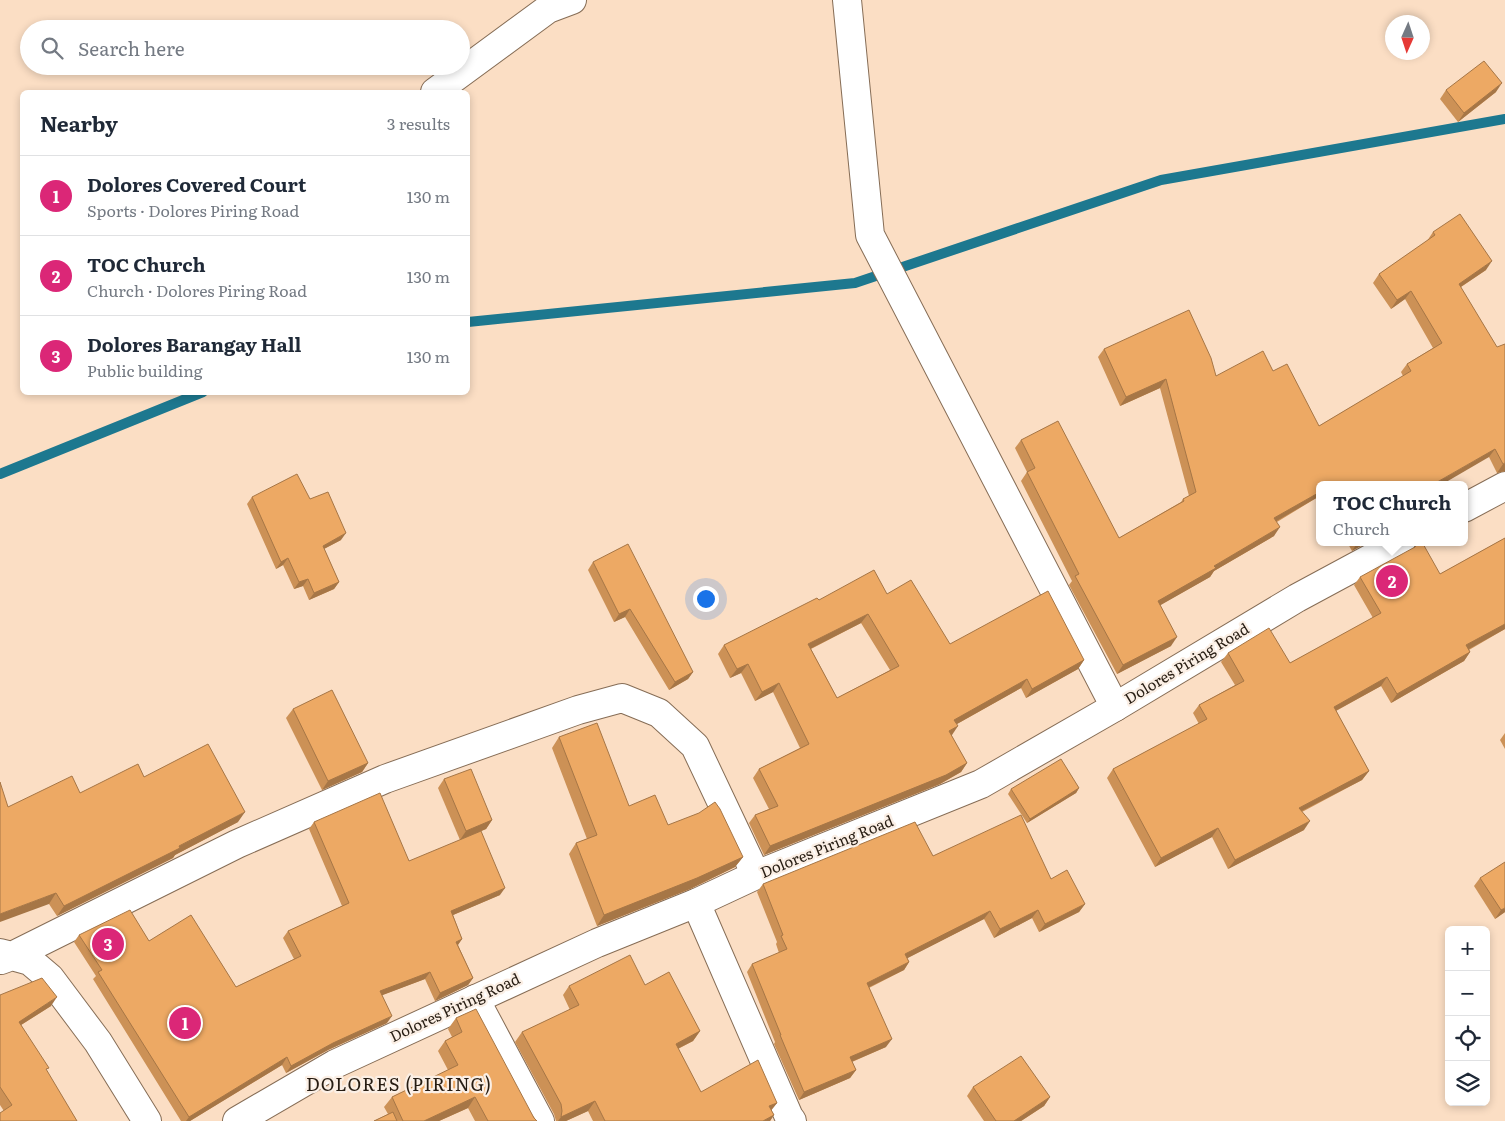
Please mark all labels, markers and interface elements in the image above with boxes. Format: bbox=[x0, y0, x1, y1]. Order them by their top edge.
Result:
north arrow bbox=[1385, 15, 1430, 60]
search box bbox=[20, 20, 470, 75]
icon: search bbox=[38, 34, 66, 62]
text: Search here bbox=[78, 34, 185, 62]
text: Nearby bbox=[40, 107, 118, 138]
text: 3 results bbox=[387, 111, 450, 135]
text: Dolores Covered Court bbox=[87, 170, 306, 198]
text: 1 bbox=[53, 184, 59, 208]
text: 130 m bbox=[407, 184, 450, 208]
text: Sports · Dolores Piring Road bbox=[87, 198, 299, 222]
text: TOC Church bbox=[87, 250, 206, 278]
text: 2 bbox=[52, 264, 60, 288]
text: 130 m bbox=[407, 264, 450, 288]
text: Church · Dolores Piring Road bbox=[87, 278, 307, 302]
text: Dolores Barangay Hall bbox=[87, 330, 301, 358]
text: 3 bbox=[52, 344, 60, 368]
text: 130 m bbox=[407, 344, 450, 368]
text: Public building bbox=[87, 358, 203, 382]
popup bbox=[1316, 481, 1468, 546]
text: TOC Church bbox=[1333, 488, 1451, 516]
text: Church bbox=[1333, 516, 1390, 540]
pin: 2 bbox=[1376, 562, 1408, 600]
your location bbox=[693, 586, 719, 612]
street label: Dolores Piring Road bbox=[1120, 616, 1253, 709]
street label: Dolores Piring Road bbox=[756, 808, 896, 883]
pin: 3 bbox=[92, 925, 124, 963]
map controls bbox=[1445, 926, 1490, 1106]
button: + bbox=[1445, 926, 1490, 971]
street label: Dolores Piring Road bbox=[385, 966, 523, 1047]
button: − bbox=[1445, 971, 1490, 1016]
pin: 1 bbox=[169, 1004, 201, 1042]
button: locate bbox=[1445, 1016, 1490, 1061]
button: layers bbox=[1445, 1061, 1490, 1106]
district label: DOLORES (PIRING) bbox=[306, 1070, 492, 1097]

